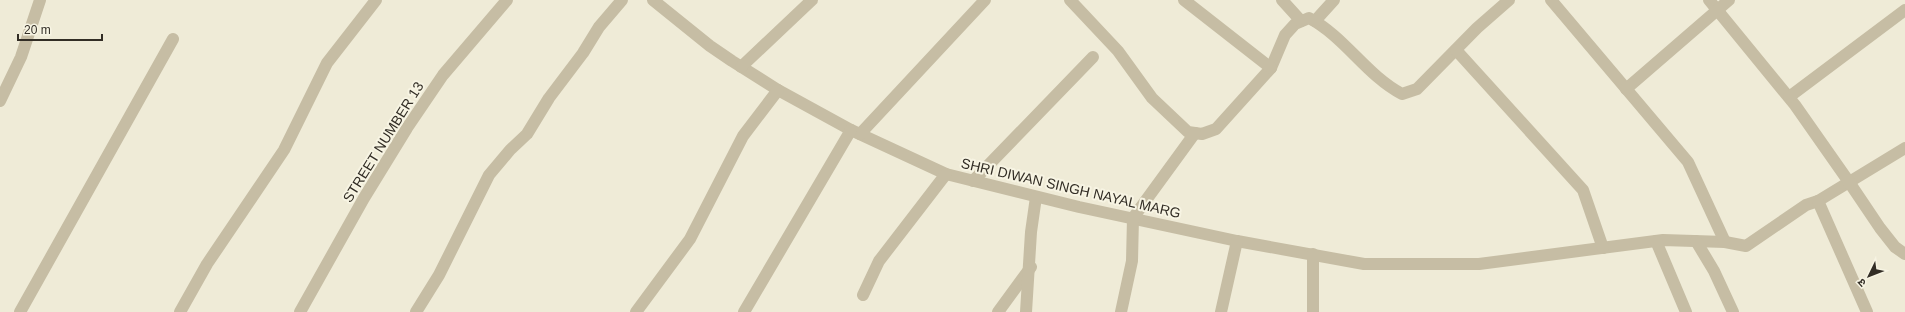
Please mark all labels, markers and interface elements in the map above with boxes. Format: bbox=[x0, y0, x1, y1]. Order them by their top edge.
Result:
scale bar bbox=[18, 16, 102, 42]
text: 20 m bbox=[24, 23, 51, 37]
street label: STREET NUMBER 13 bbox=[339, 79, 427, 205]
street label: SHRI DIWAN SINGH NAYAL MARG bbox=[960, 155, 1182, 221]
north arrow bbox=[1849, 256, 1889, 296]
text: उ bbox=[1855, 276, 1868, 289]

